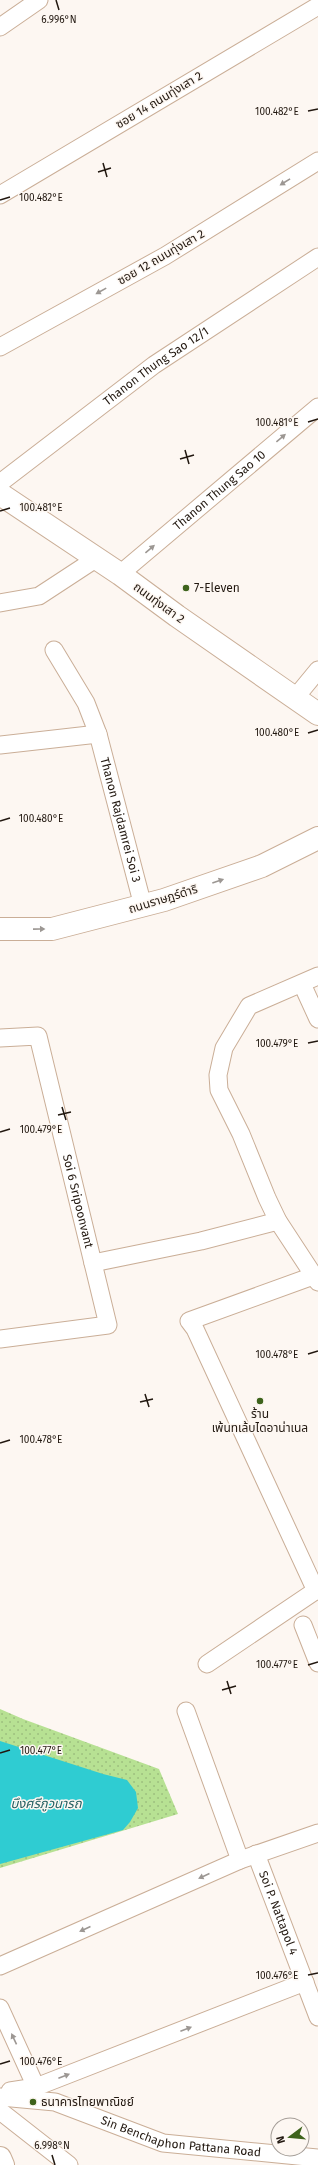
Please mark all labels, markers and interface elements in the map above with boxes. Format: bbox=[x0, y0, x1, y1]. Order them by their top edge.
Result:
text: 6.996°N bbox=[41, 14, 77, 26]
street label: ซอย 14 ถนนทุ่งเสา 2 bbox=[113, 69, 205, 131]
text: 100.482°E bbox=[255, 106, 299, 118]
one-way arrow bbox=[279, 178, 291, 185]
text: 100.482°E bbox=[19, 192, 63, 204]
street label: ซอย 12 ถนนทุ่งเสา 2 bbox=[115, 226, 207, 288]
one-way arrow bbox=[95, 288, 107, 295]
street label: Thanon Thung Sao 12/1 bbox=[101, 324, 211, 408]
text: 100.481°E bbox=[256, 417, 299, 429]
one-way arrow bbox=[276, 433, 287, 442]
street label: Thanon Thung Sao 10 bbox=[171, 447, 268, 533]
text: 100.481°E bbox=[20, 502, 63, 514]
one-way arrow bbox=[146, 545, 155, 554]
street label: ถนนทุ่งเสา 2 bbox=[131, 580, 187, 626]
place label: 7-Eleven bbox=[194, 581, 240, 595]
marker: 7-Eleven bbox=[181, 583, 191, 593]
text: 100.480°E bbox=[255, 727, 299, 739]
street label: Thanon Rajdamrei Soi 3 bbox=[97, 756, 144, 884]
text: 100.480°E bbox=[19, 813, 63, 825]
one-way arrow bbox=[213, 878, 225, 884]
street label: ถนนราษฎร์ดำริ bbox=[127, 882, 199, 916]
one-way arrow bbox=[33, 926, 46, 932]
text: 100.479°E bbox=[256, 1038, 298, 1050]
text: 100.479°E bbox=[20, 1124, 62, 1136]
street label: Soi 6 Sripoonvant bbox=[60, 1153, 96, 1250]
text: 100.478°E bbox=[256, 1349, 298, 1361]
marker: ร้าน เพ้นทเล้บไดอาน่าเนล bbox=[255, 1396, 265, 1406]
place label: ร้าน เพ้นทเล้บไดอาน่าเนล bbox=[212, 1407, 308, 1435]
text: 100.478°E bbox=[20, 1434, 62, 1446]
text: 100.477°E bbox=[256, 1659, 298, 1671]
text: 100.477°E bbox=[20, 1745, 62, 1757]
water label: บึงศรีภูวนารถ bbox=[11, 1796, 83, 1812]
street label: Soi P. Nattapol 4 bbox=[256, 1869, 301, 1957]
one-way arrow bbox=[199, 1873, 210, 1879]
one-way arrow bbox=[79, 1926, 91, 1932]
text: 100.476°E bbox=[256, 1970, 298, 1982]
one-way arrow bbox=[180, 2025, 192, 2031]
one-way arrow bbox=[11, 2033, 17, 2044]
text: 100.476°E bbox=[20, 2056, 62, 2068]
one-way arrow bbox=[59, 2072, 71, 2078]
place label: ธนาคารไทยพาณิชย์ bbox=[41, 2095, 134, 2109]
marker: ธนาคารไทยพาณิชย์ bbox=[28, 2097, 38, 2107]
street label: Sin Benchaphon Pattana Road bbox=[99, 2113, 262, 2159]
north arrow bbox=[270, 2117, 310, 2157]
text: N bbox=[274, 2134, 288, 2145]
text: 6.998°N bbox=[34, 2140, 70, 2152]

